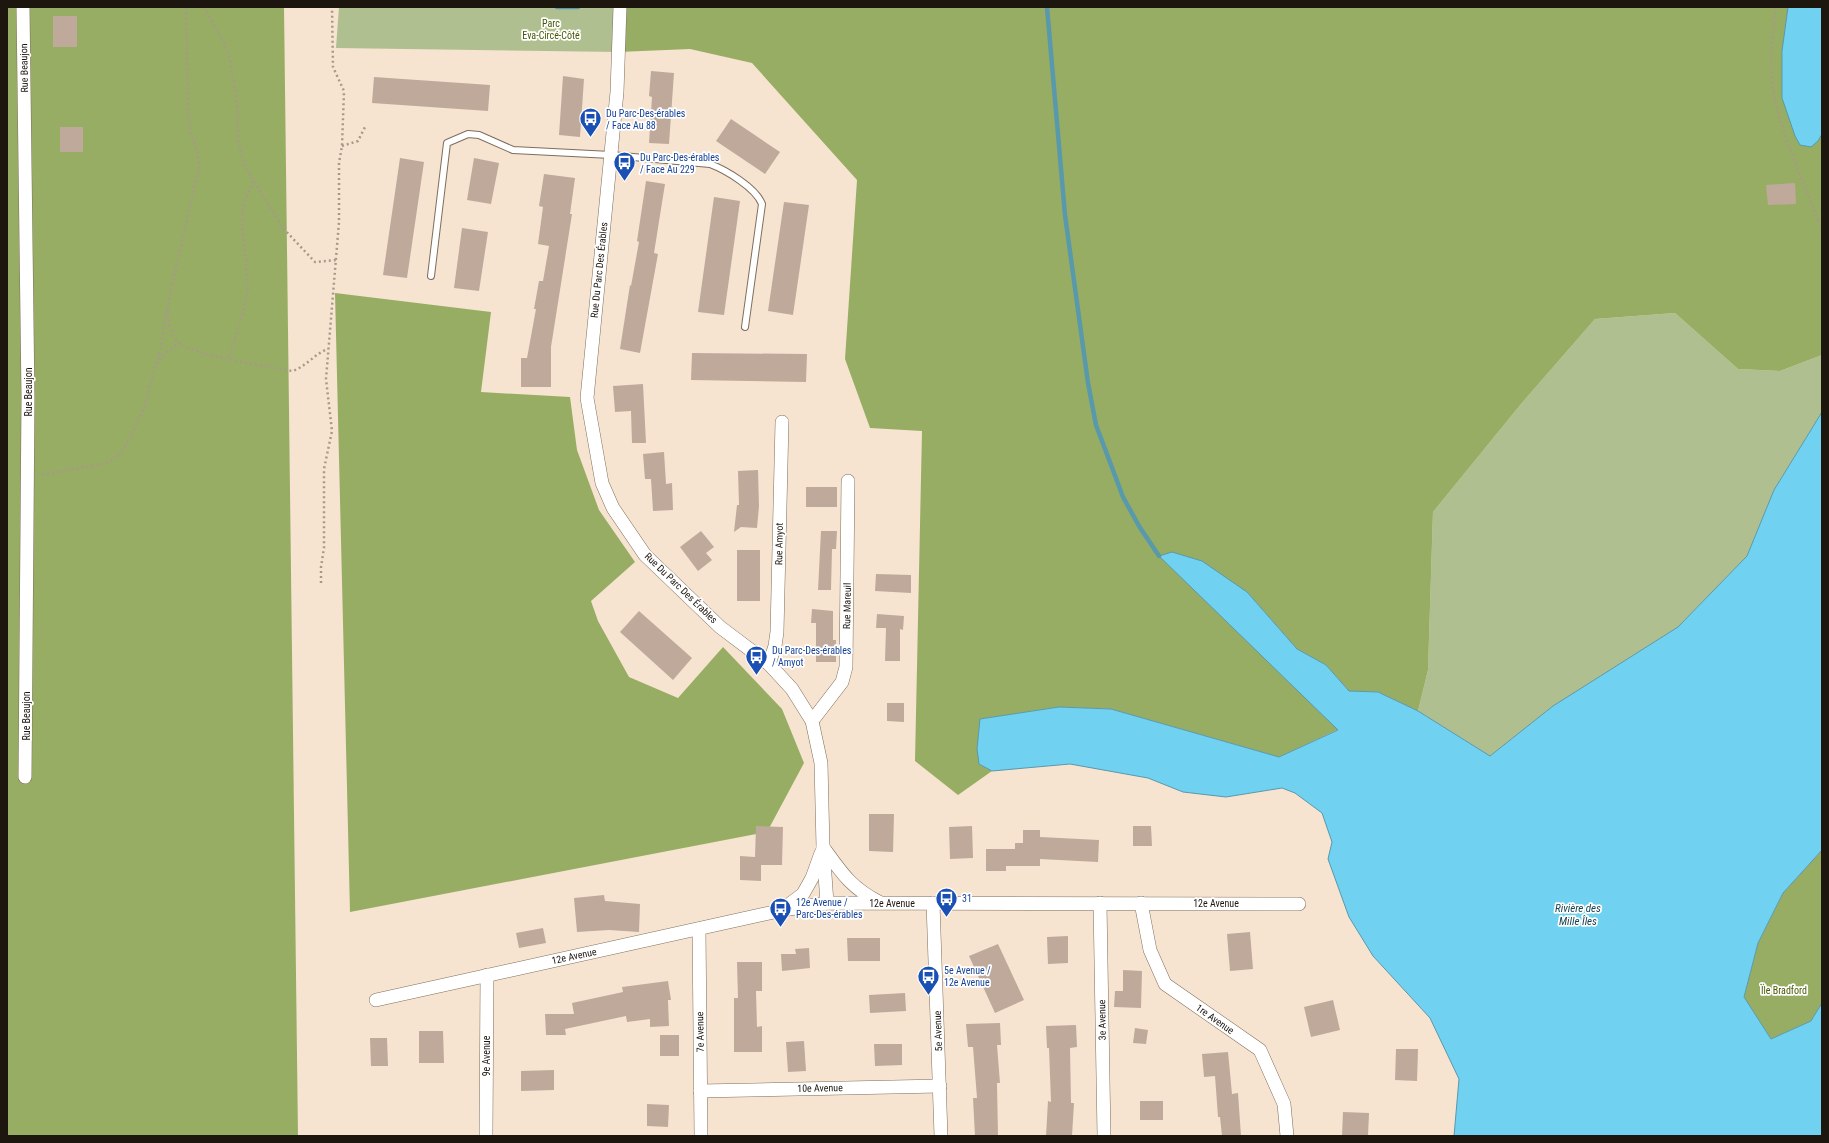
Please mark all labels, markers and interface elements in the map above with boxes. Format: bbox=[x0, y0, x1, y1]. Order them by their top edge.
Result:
park label: Parc Eva-Circé-Côté bbox=[522, 18, 580, 41]
street label: Rue Beaujon bbox=[18, 43, 30, 93]
bus stop icon: Du Parc-Des-érables / Face Au 88 bbox=[577, 106, 603, 139]
place label: Du Parc-Des-érables / Face Au 88 bbox=[606, 108, 686, 131]
bus stop icon: Du Parc-Des-érables / Face Au 229 bbox=[611, 150, 637, 183]
place label: Du Parc-Des-érables / Face Au 229 bbox=[640, 152, 720, 175]
street label: Rue Du Parc Des Érables bbox=[587, 221, 610, 319]
street label: Rue Beaujon bbox=[23, 367, 34, 417]
street label: Rue Amyot bbox=[773, 523, 785, 565]
street label: Rue Du Parc Des Érables bbox=[642, 550, 721, 626]
street label: Rue Mareuil bbox=[841, 583, 853, 629]
bus stop icon: Du Parc-Des-érables / Amyot bbox=[744, 643, 770, 676]
place label: Du Parc-Des-érables / Amyot bbox=[772, 645, 852, 668]
street label: Rue Beaujon bbox=[21, 691, 32, 741]
bus stop icon: 31 bbox=[933, 885, 959, 918]
place label: 31 bbox=[962, 893, 972, 904]
bus stop icon: 12e Avenue / Parc-Des-érables bbox=[767, 895, 793, 928]
place label: 12e Avenue / Parc-Des-érables bbox=[796, 897, 863, 920]
street label: 12e Avenue bbox=[869, 898, 915, 909]
street label: 12e Avenue bbox=[1193, 898, 1239, 909]
water label: Rivière des Mille Îles bbox=[1555, 902, 1601, 928]
street label: 12e Avenue bbox=[551, 946, 598, 966]
bus stop icon: 5e Avenue / 12e Avenue bbox=[915, 963, 941, 996]
place label: 5e Avenue / 12e Avenue bbox=[944, 965, 991, 988]
park label: Ïle Bradford bbox=[1760, 984, 1807, 996]
street label: 3e Avenue bbox=[1096, 999, 1108, 1040]
street label: 1re Avenue bbox=[1194, 1002, 1236, 1036]
street label: 5e Avenue bbox=[932, 1010, 944, 1052]
street label: 7e Avenue bbox=[694, 1011, 706, 1052]
street label: 9e Avenue bbox=[481, 1035, 492, 1076]
street label: 10e Avenue bbox=[797, 1082, 843, 1094]

